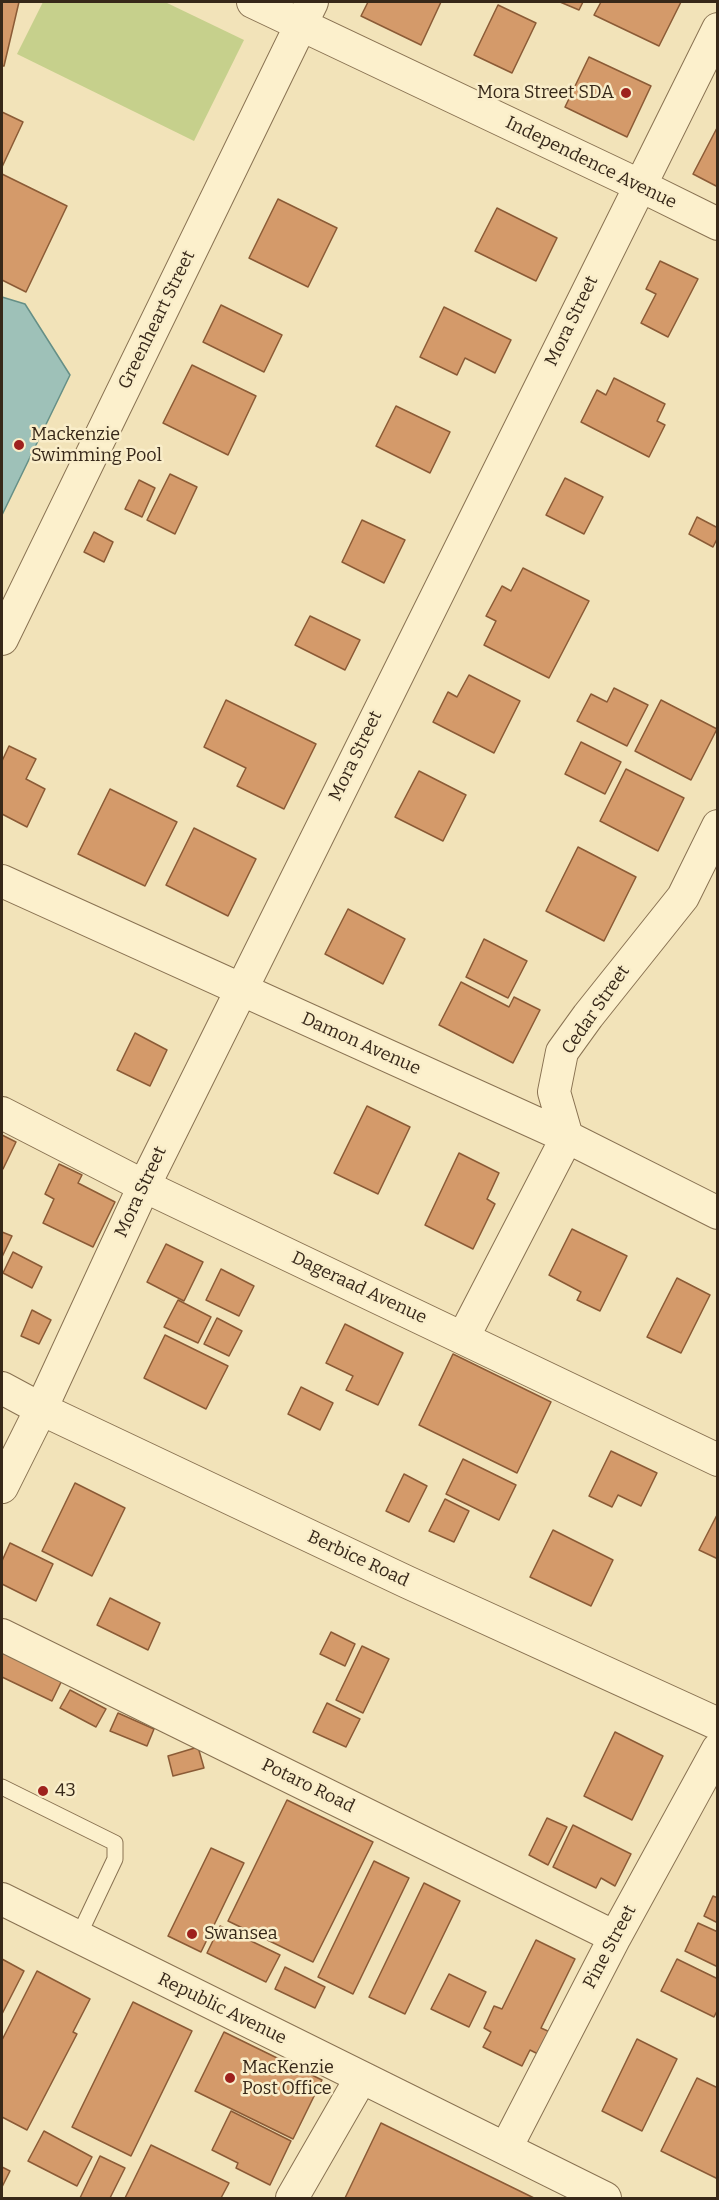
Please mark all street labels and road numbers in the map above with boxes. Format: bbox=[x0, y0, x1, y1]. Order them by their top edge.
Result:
street label: Independence Avenue bbox=[502, 112, 680, 214]
street label: Greenheart Street bbox=[114, 247, 200, 393]
street label: Mora Street bbox=[541, 272, 603, 370]
street label: Mora Street bbox=[325, 707, 387, 805]
street label: Cedar Street bbox=[557, 961, 635, 1059]
street label: Damon Avenue bbox=[298, 1008, 424, 1080]
street label: Mora Street bbox=[111, 1143, 171, 1241]
street label: Dageraad Avenue bbox=[288, 1247, 430, 1329]
street label: Berbice Road bbox=[304, 1526, 412, 1592]
street label: Potaro Road bbox=[258, 1754, 358, 1818]
street label: Pine Street bbox=[579, 1902, 641, 1992]
street label: Republic Avenue bbox=[154, 1969, 290, 2049]

